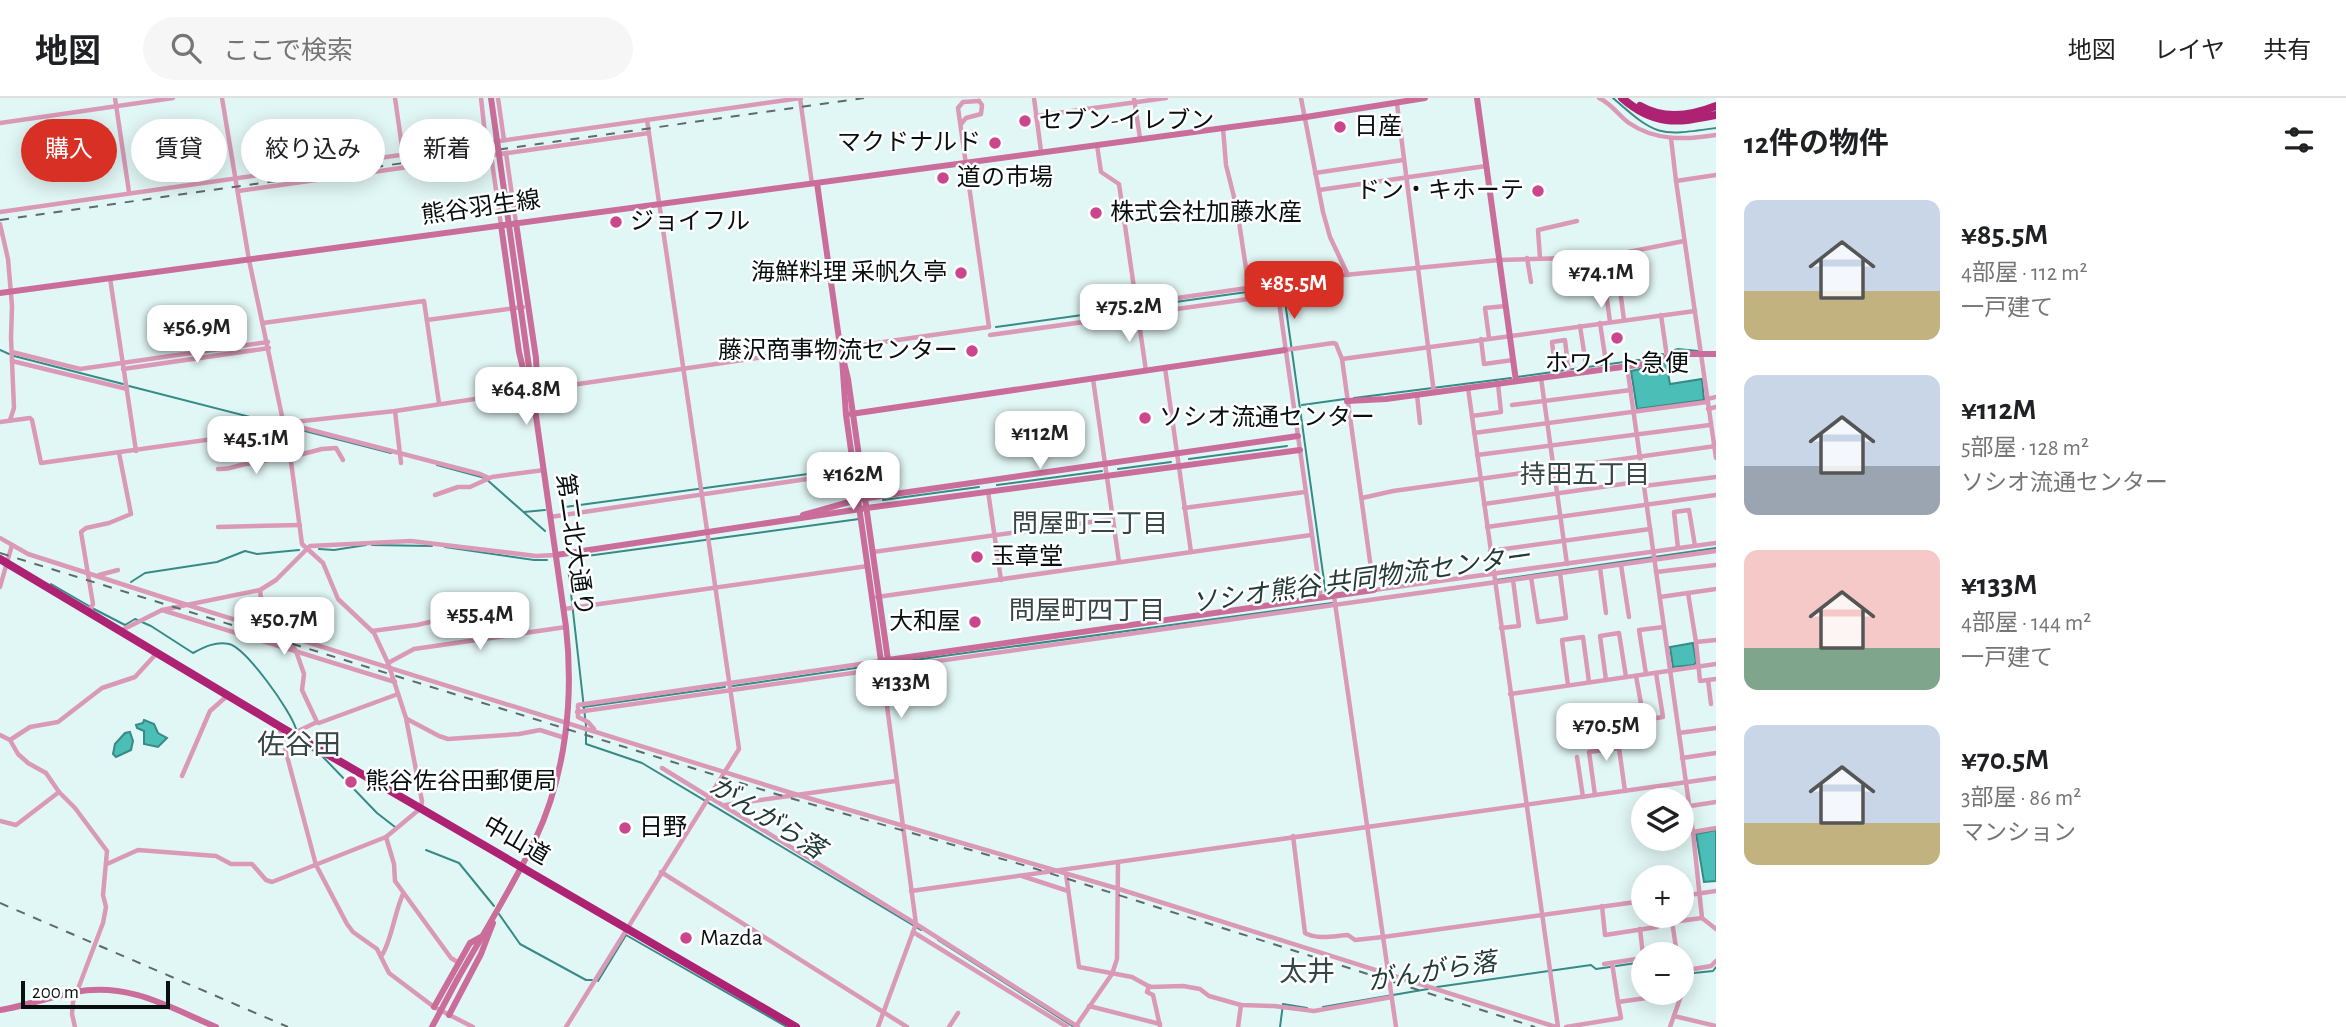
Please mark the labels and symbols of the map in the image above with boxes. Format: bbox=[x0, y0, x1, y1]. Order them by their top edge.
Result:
place label: セブン-イレブン bbox=[1039, 107, 1214, 133]
marker: セブン-イレブン bbox=[1017, 113, 1033, 129]
place label: 日産 bbox=[1354, 113, 1402, 139]
marker: 日産 bbox=[1332, 119, 1348, 135]
place label: マクドナルド bbox=[837, 130, 981, 155]
marker: マクドナルド bbox=[987, 135, 1003, 151]
place label: 道の市場 bbox=[957, 164, 1053, 190]
marker: 道の市場 bbox=[935, 170, 951, 186]
place label: ドン・キホーテ bbox=[1356, 179, 1524, 203]
marker: ドン・キホーテ bbox=[1530, 183, 1546, 199]
street label: 熊谷羽生線 bbox=[420, 186, 542, 228]
place label: 株式会社加藤水産 bbox=[1110, 199, 1302, 225]
marker: 株式会社加藤水産 bbox=[1088, 205, 1104, 221]
place label: ジョイフル bbox=[630, 209, 750, 234]
marker: ジョイフル bbox=[608, 214, 624, 230]
pin: ¥74.1M bbox=[1544, 250, 1658, 310]
place label: 海鮮料理 采帆久亭 bbox=[751, 259, 947, 285]
pin: ¥85.5M bbox=[1237, 262, 1351, 321]
marker: 海鮮料理 采帆久亭 bbox=[953, 265, 969, 281]
pin: ¥75.2M bbox=[1072, 285, 1186, 344]
pin: ¥56.9M bbox=[140, 306, 254, 365]
marker: ホワイト急便 bbox=[1609, 330, 1625, 346]
place label: 藤沢商事物流センター bbox=[718, 337, 958, 363]
marker: 藤沢商事物流センター bbox=[964, 343, 980, 359]
place label: ホワイト急便 bbox=[1545, 350, 1689, 376]
pin: ¥64.8M bbox=[469, 368, 583, 427]
place label: ソシオ流通センター bbox=[1159, 404, 1375, 430]
marker: ソシオ流通センター bbox=[1137, 410, 1153, 426]
pin: ¥112M bbox=[991, 412, 1089, 471]
pin: ¥45.1M bbox=[199, 416, 313, 476]
pin: ¥162M bbox=[804, 452, 902, 512]
district label: 持田五丁目 bbox=[1520, 461, 1650, 488]
street label: 第二北大通り bbox=[552, 472, 598, 618]
district label: 問屋町三丁目 bbox=[1012, 511, 1168, 537]
water label: ソシオ熊谷 共同物流センター bbox=[1190, 542, 1533, 617]
place label: 玉章堂 bbox=[991, 544, 1063, 569]
marker: 玉章堂 bbox=[969, 549, 985, 565]
pin: ¥55.4M bbox=[423, 592, 537, 652]
pin: ¥50.7M bbox=[227, 598, 341, 657]
district label: 問屋町四丁目 bbox=[1009, 598, 1165, 624]
place label: 大和屋 bbox=[889, 609, 961, 634]
marker: 大和屋 bbox=[967, 614, 983, 630]
pin: ¥133M bbox=[852, 660, 950, 720]
pin: ¥70.5M bbox=[1549, 704, 1663, 763]
district label: 佐谷田 bbox=[257, 730, 341, 760]
place label: 熊谷佐谷田郵便局 bbox=[365, 768, 557, 794]
water label: がんがら落 bbox=[705, 771, 833, 866]
marker: 熊谷佐谷田郵便局 bbox=[343, 774, 359, 790]
street label: 中山道 bbox=[479, 811, 554, 869]
place label: 日野 bbox=[639, 815, 687, 840]
marker: 日野 bbox=[617, 820, 633, 836]
place label: Mazda bbox=[700, 926, 763, 950]
marker: Mazda bbox=[678, 930, 694, 946]
water label: がんがら落 bbox=[1365, 946, 1502, 995]
district label: 太井 bbox=[1279, 957, 1335, 987]
scale bar bbox=[21, 978, 170, 1010]

